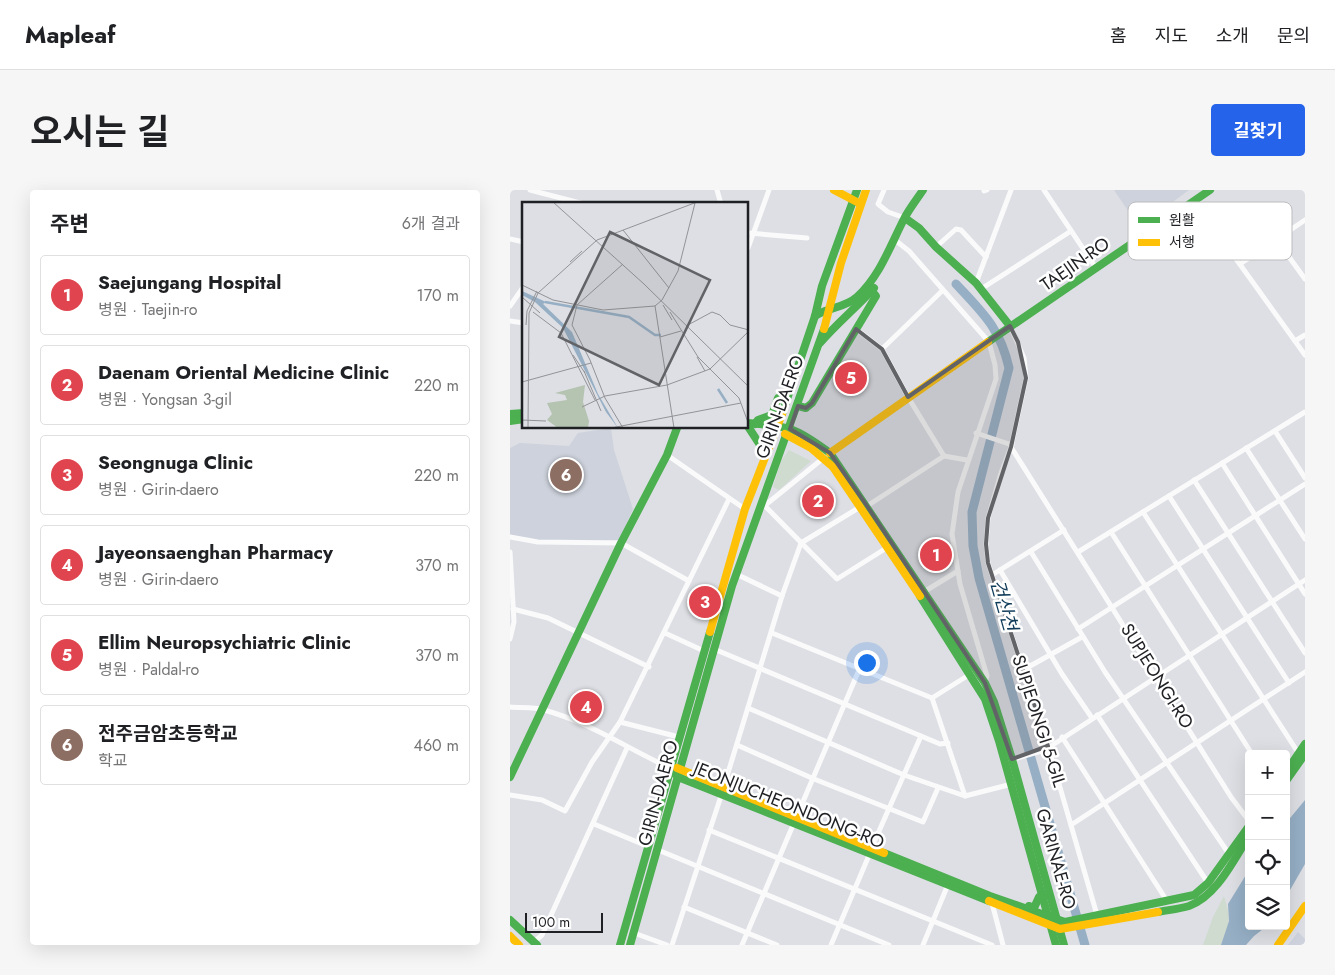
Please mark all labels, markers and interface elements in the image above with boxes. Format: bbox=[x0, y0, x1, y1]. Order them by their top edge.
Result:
text: Mapleaf bbox=[25, 17, 116, 52]
text: 홈 bbox=[1110, 23, 1127, 49]
text: 지도 bbox=[1155, 23, 1188, 49]
text: 소개 bbox=[1216, 23, 1249, 49]
text: 문의 bbox=[1277, 23, 1310, 49]
button: 길찾기 bbox=[1211, 104, 1305, 156]
text: 오시는 길 bbox=[30, 107, 169, 157]
inset map bbox=[522, 202, 749, 429]
legend bbox=[1128, 202, 1292, 260]
text: 주변 bbox=[50, 209, 89, 239]
text: 원활 bbox=[1169, 210, 1195, 230]
text: 6개 결과 bbox=[402, 212, 460, 235]
street label: TAEJIN-RO bbox=[1035, 231, 1115, 297]
text: 서행 bbox=[1169, 232, 1195, 252]
text: Saejungang Hospital bbox=[98, 269, 281, 296]
text: 1 bbox=[63, 284, 71, 307]
text: 170 m bbox=[417, 284, 459, 307]
text: 병원 · Taejin-ro bbox=[98, 298, 198, 321]
street label: GIRIN-DAERO bbox=[749, 352, 811, 462]
text: Daenam Oriental Medicine Clinic bbox=[98, 359, 389, 386]
pin: 5 bbox=[835, 359, 867, 397]
text: 2 bbox=[62, 374, 72, 397]
text: 220 m bbox=[414, 374, 459, 397]
text: 병원 · Yongsan 3-gil bbox=[98, 388, 232, 411]
text: Seongnuga Clinic bbox=[98, 449, 253, 476]
pin: 6 bbox=[550, 456, 582, 494]
text: 3 bbox=[62, 464, 72, 487]
text: 220 m bbox=[414, 464, 459, 487]
text: 병원 · Girin-daero bbox=[98, 478, 219, 501]
pin: 2 bbox=[802, 482, 834, 520]
pin: 1 bbox=[920, 536, 952, 574]
text: Jayeonsaenghan Pharmacy bbox=[98, 539, 333, 566]
text: 4 bbox=[61, 554, 73, 577]
text: 370 m bbox=[415, 554, 459, 577]
text: 병원 · Girin-daero bbox=[98, 568, 219, 591]
water label: 건산천 bbox=[984, 576, 1025, 635]
pin: 3 bbox=[689, 583, 721, 621]
street label: SUPJEONGI-RO bbox=[1114, 618, 1200, 734]
text: Ellim Neuropsychiatric Clinic bbox=[98, 629, 351, 656]
text: 5 bbox=[62, 644, 72, 667]
text: 370 m bbox=[415, 644, 459, 667]
your location bbox=[854, 650, 880, 676]
street label: SUPJEONGI 5-GIL bbox=[1005, 652, 1073, 790]
text: 병원 · Paldal-ro bbox=[98, 658, 199, 681]
pin: 4 bbox=[570, 688, 602, 726]
text: 전주금암초등학교 bbox=[98, 720, 238, 747]
text: 6 bbox=[62, 734, 72, 757]
text: 460 m bbox=[414, 734, 459, 757]
street label: GIRIN-DAERO bbox=[631, 737, 685, 849]
text: 학교 bbox=[98, 749, 127, 772]
map controls bbox=[1245, 750, 1290, 930]
button: + bbox=[1245, 750, 1290, 795]
street label: JEONJUCHEONDONG-RO bbox=[688, 754, 888, 855]
button: − bbox=[1245, 795, 1290, 840]
street label: GARINAE-RO bbox=[1029, 806, 1083, 912]
button: locate bbox=[1245, 840, 1290, 885]
button: layers bbox=[1245, 885, 1290, 930]
scale bar bbox=[525, 910, 602, 933]
text: 100 m bbox=[532, 912, 570, 932]

